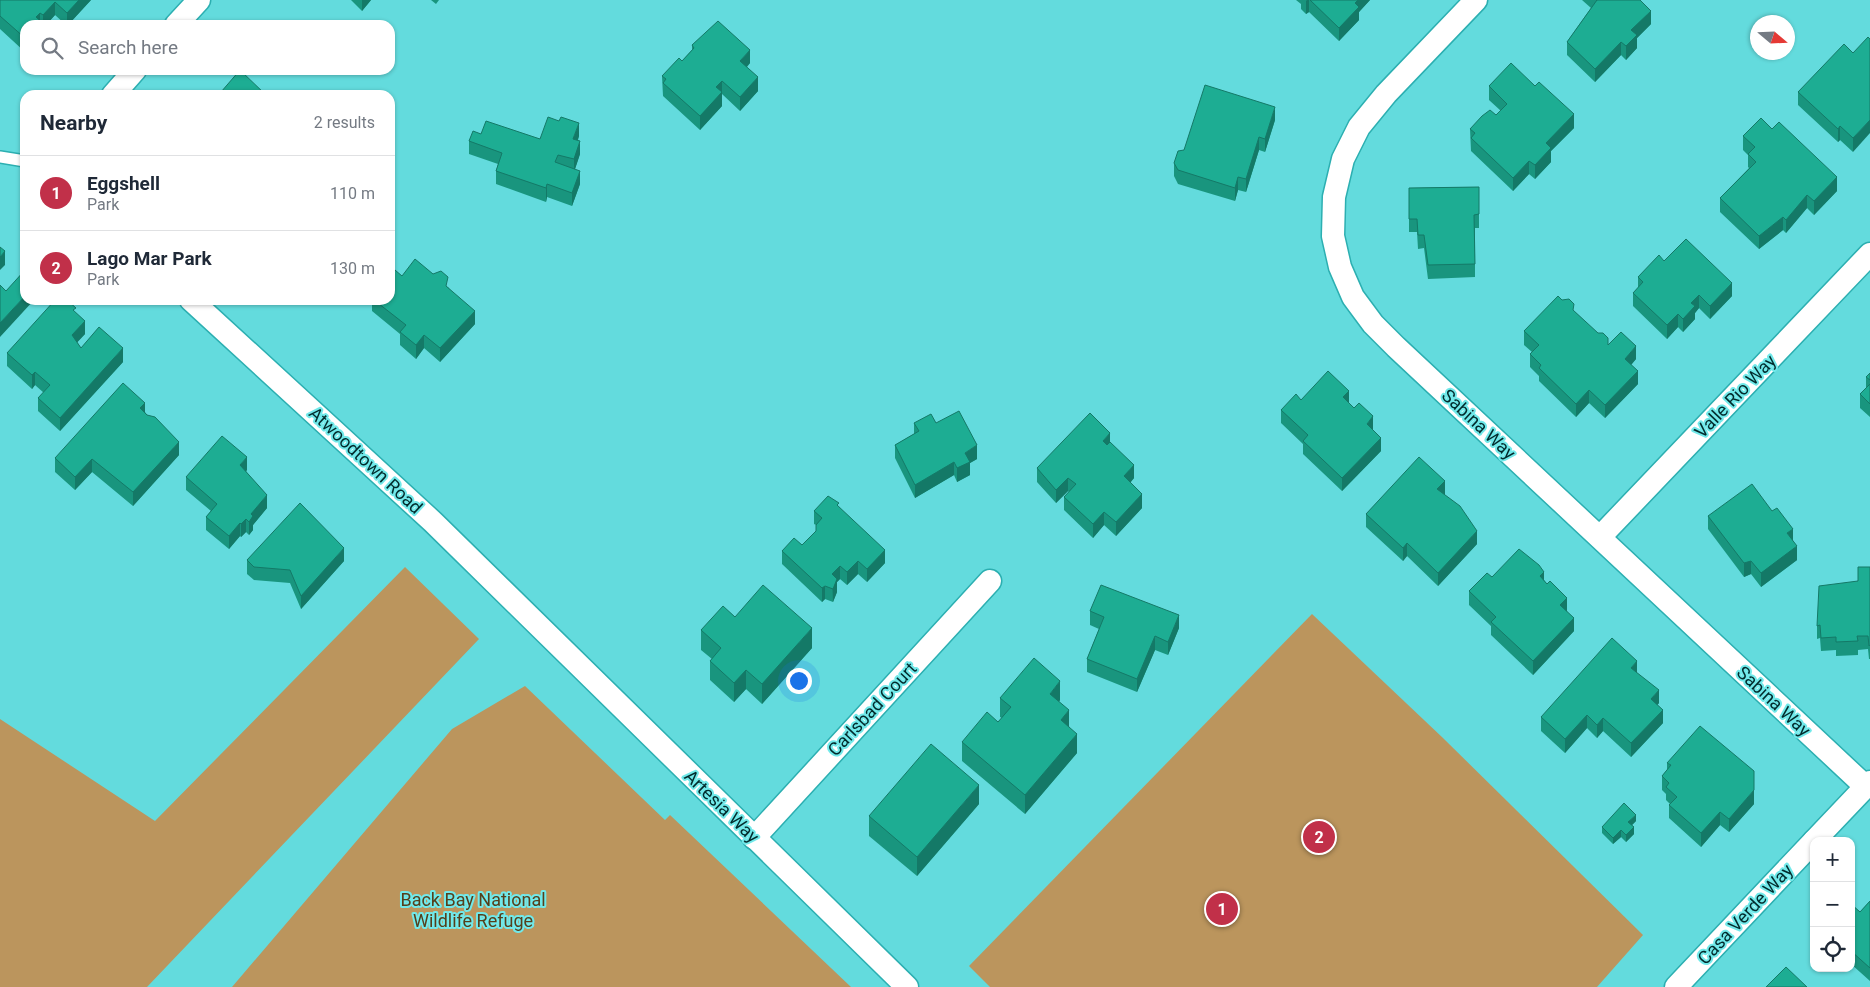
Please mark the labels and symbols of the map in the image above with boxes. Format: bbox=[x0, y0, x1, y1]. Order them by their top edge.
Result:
north arrow bbox=[1750, 15, 1795, 60]
street label: Valle Rio Way bbox=[1690, 350, 1780, 442]
street label: Sabina Way bbox=[1438, 385, 1521, 464]
street label: Atwoodtown Road bbox=[305, 402, 427, 518]
street label: Carlsbad Court bbox=[823, 658, 921, 760]
street label: Sabina Way bbox=[1733, 662, 1816, 741]
your location bbox=[786, 668, 812, 694]
street label: Artesia Way bbox=[680, 765, 764, 847]
pin: 2 bbox=[1303, 818, 1335, 856]
street label: Casa Verde Way bbox=[1693, 859, 1797, 969]
park label: Back Bay National Wildlife Refuge bbox=[400, 889, 546, 931]
pin: 1 bbox=[1206, 890, 1238, 928]

